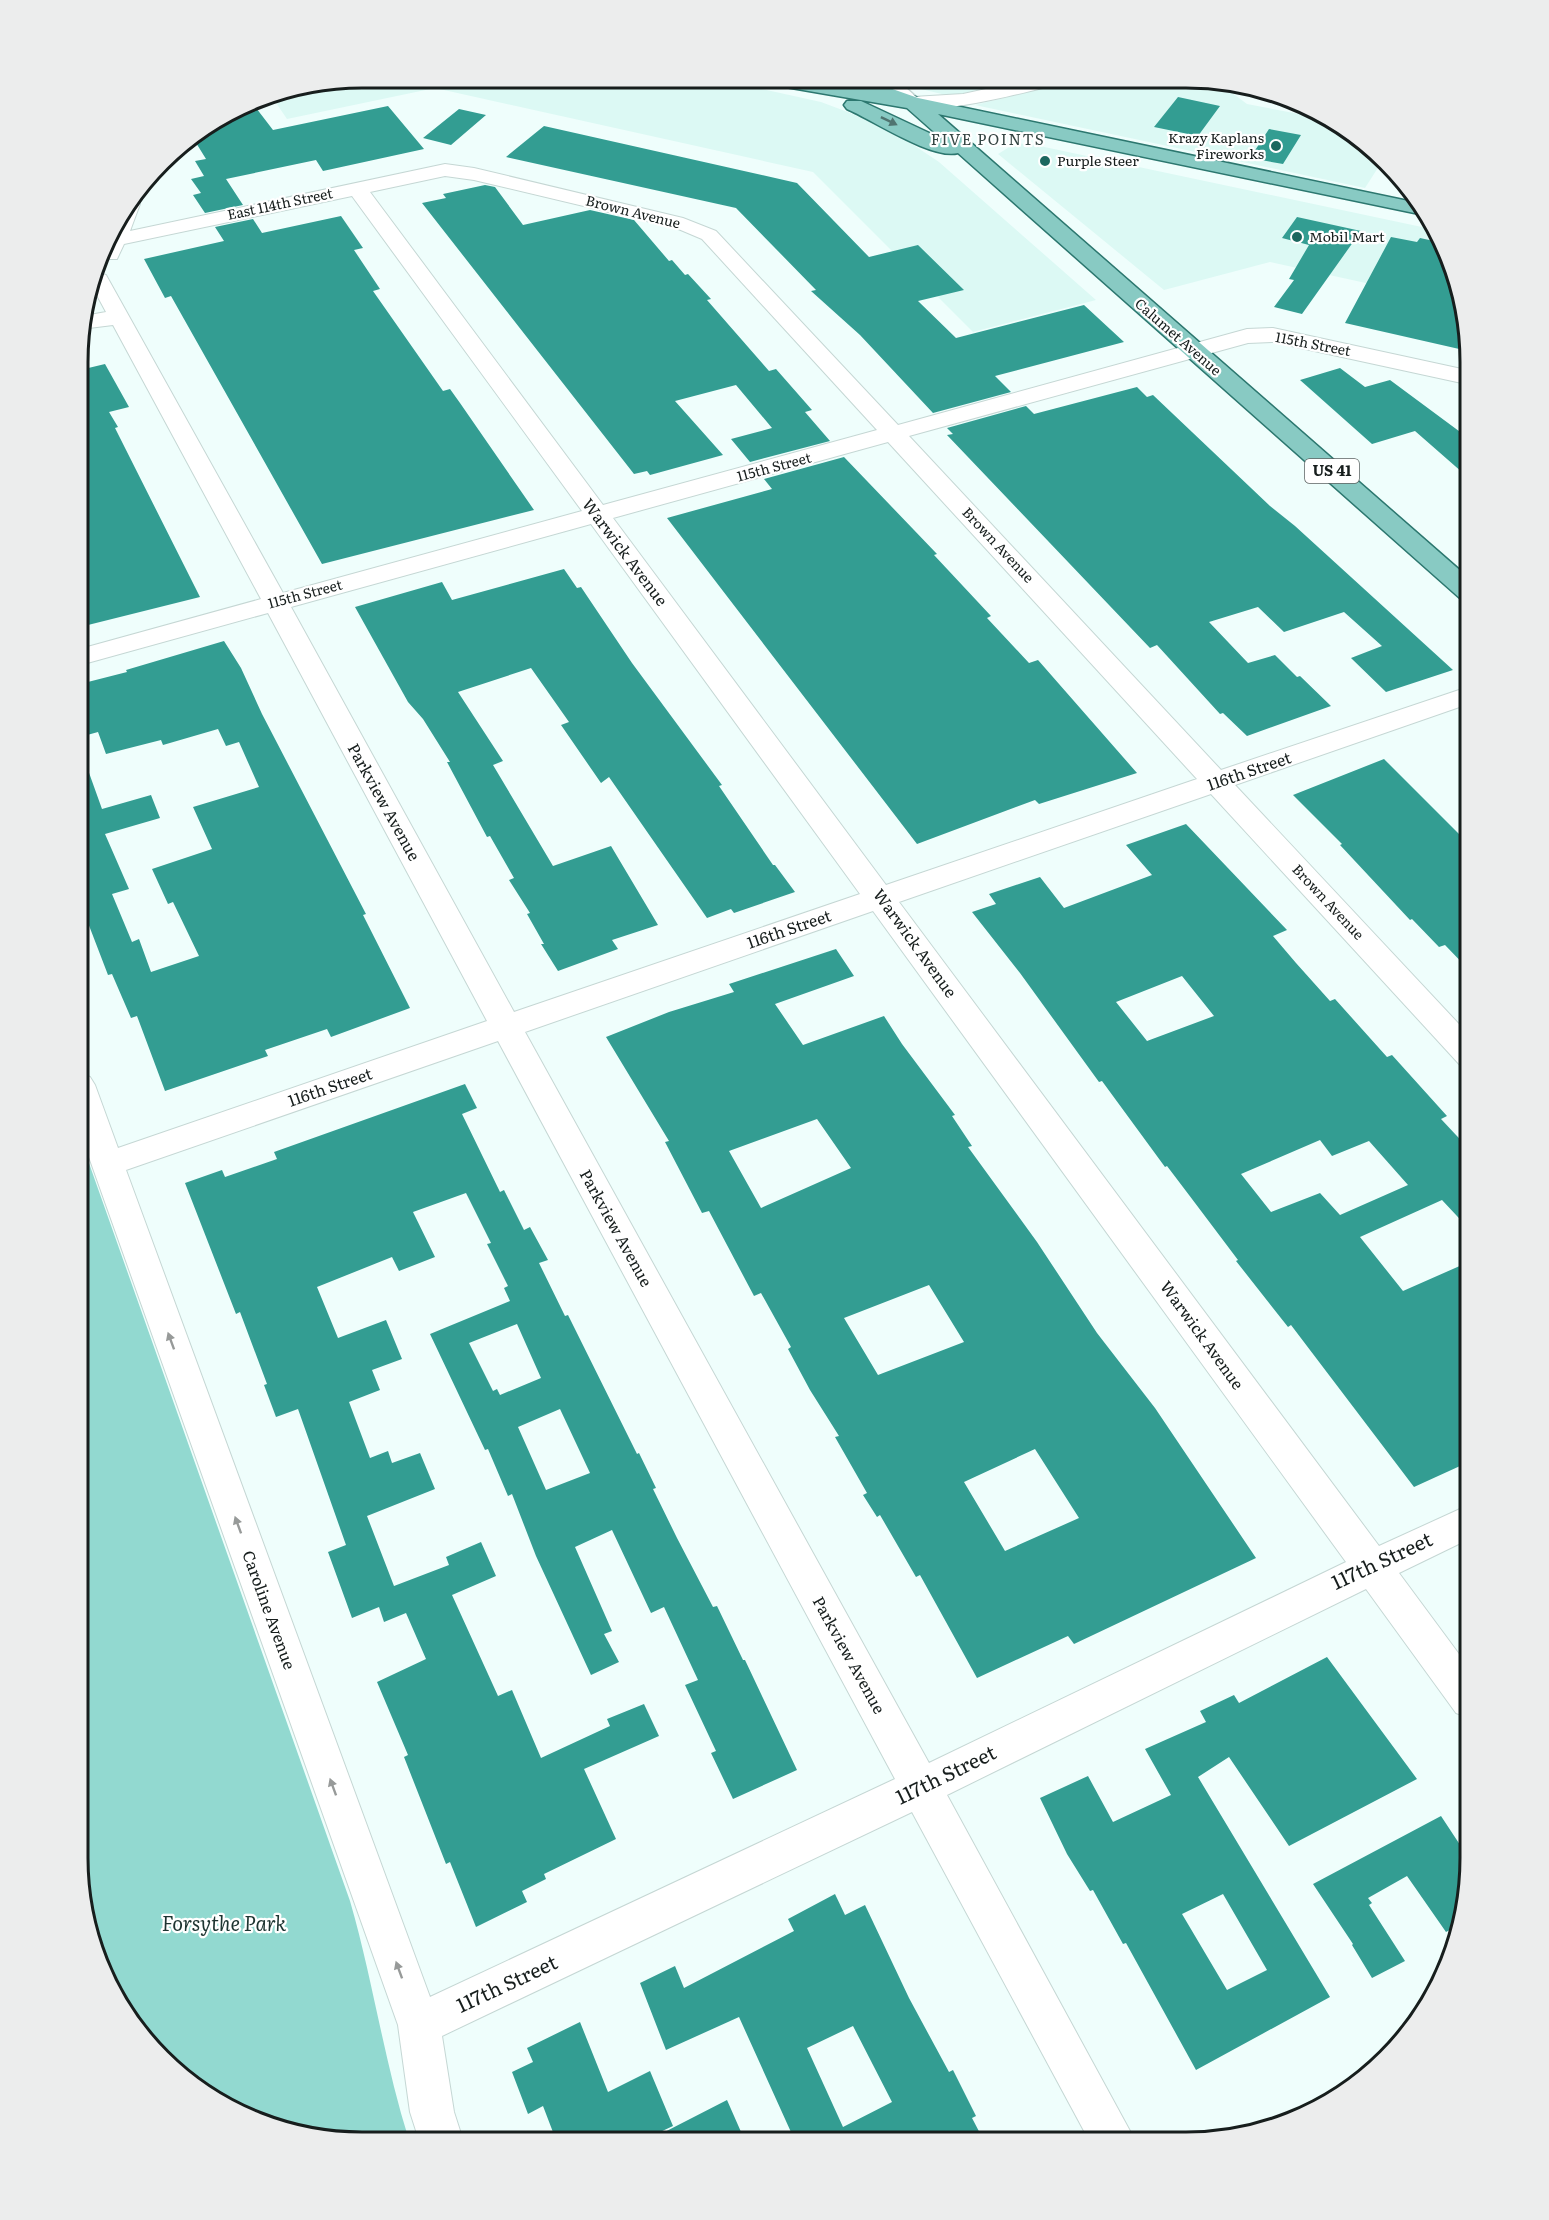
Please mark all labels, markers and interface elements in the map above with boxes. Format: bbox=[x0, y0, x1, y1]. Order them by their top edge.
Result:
one-way arrow bbox=[881, 116, 898, 125]
district label: FIVE POINTS bbox=[931, 127, 1045, 150]
place label: Krazy Kaplans Fireworks bbox=[1168, 127, 1264, 163]
marker: Krazy Kaplans Fireworks bbox=[1269, 139, 1283, 153]
place label: Purple Steer bbox=[1057, 150, 1139, 170]
marker: Purple Steer bbox=[1038, 154, 1052, 168]
street label: East 114th Street bbox=[225, 182, 335, 224]
street label: Brown Avenue bbox=[584, 190, 683, 232]
place label: Mobil Mart bbox=[1309, 226, 1385, 246]
marker: Mobil Mart bbox=[1290, 230, 1304, 244]
street label: Calumet Avenue bbox=[1131, 293, 1226, 379]
street label: 115th Street bbox=[1274, 326, 1353, 360]
street label: 115th Street bbox=[734, 446, 813, 486]
road number: US 41 bbox=[1305, 459, 1359, 483]
street label: Warwick Avenue bbox=[577, 493, 674, 610]
street label: Brown Avenue bbox=[958, 502, 1039, 587]
street label: 115th Street bbox=[265, 573, 344, 613]
street label: Parkview Avenue bbox=[343, 738, 427, 865]
street label: 116th Street bbox=[1203, 744, 1295, 796]
street label: Brown Avenue bbox=[1288, 859, 1369, 944]
street label: Warwick Avenue bbox=[868, 883, 964, 1002]
street label: 116th Street bbox=[743, 902, 835, 954]
street label: 116th Street bbox=[284, 1060, 376, 1112]
street label: Parkview Avenue bbox=[575, 1164, 659, 1291]
street label: Warwick Avenue bbox=[1155, 1275, 1251, 1394]
one-way arrow bbox=[166, 1332, 176, 1350]
one-way arrow bbox=[232, 1515, 242, 1533]
street label: 117th Street bbox=[1326, 1523, 1437, 1596]
street label: Caroline Avenue bbox=[237, 1547, 303, 1672]
street label: Parkview Avenue bbox=[808, 1591, 892, 1718]
street label: 117th Street bbox=[890, 1736, 1000, 1810]
one-way arrow bbox=[327, 1778, 337, 1796]
park label: Forsythe Park bbox=[162, 1907, 286, 1937]
street label: 117th Street bbox=[451, 1946, 562, 2019]
one-way arrow bbox=[393, 1961, 403, 1979]

